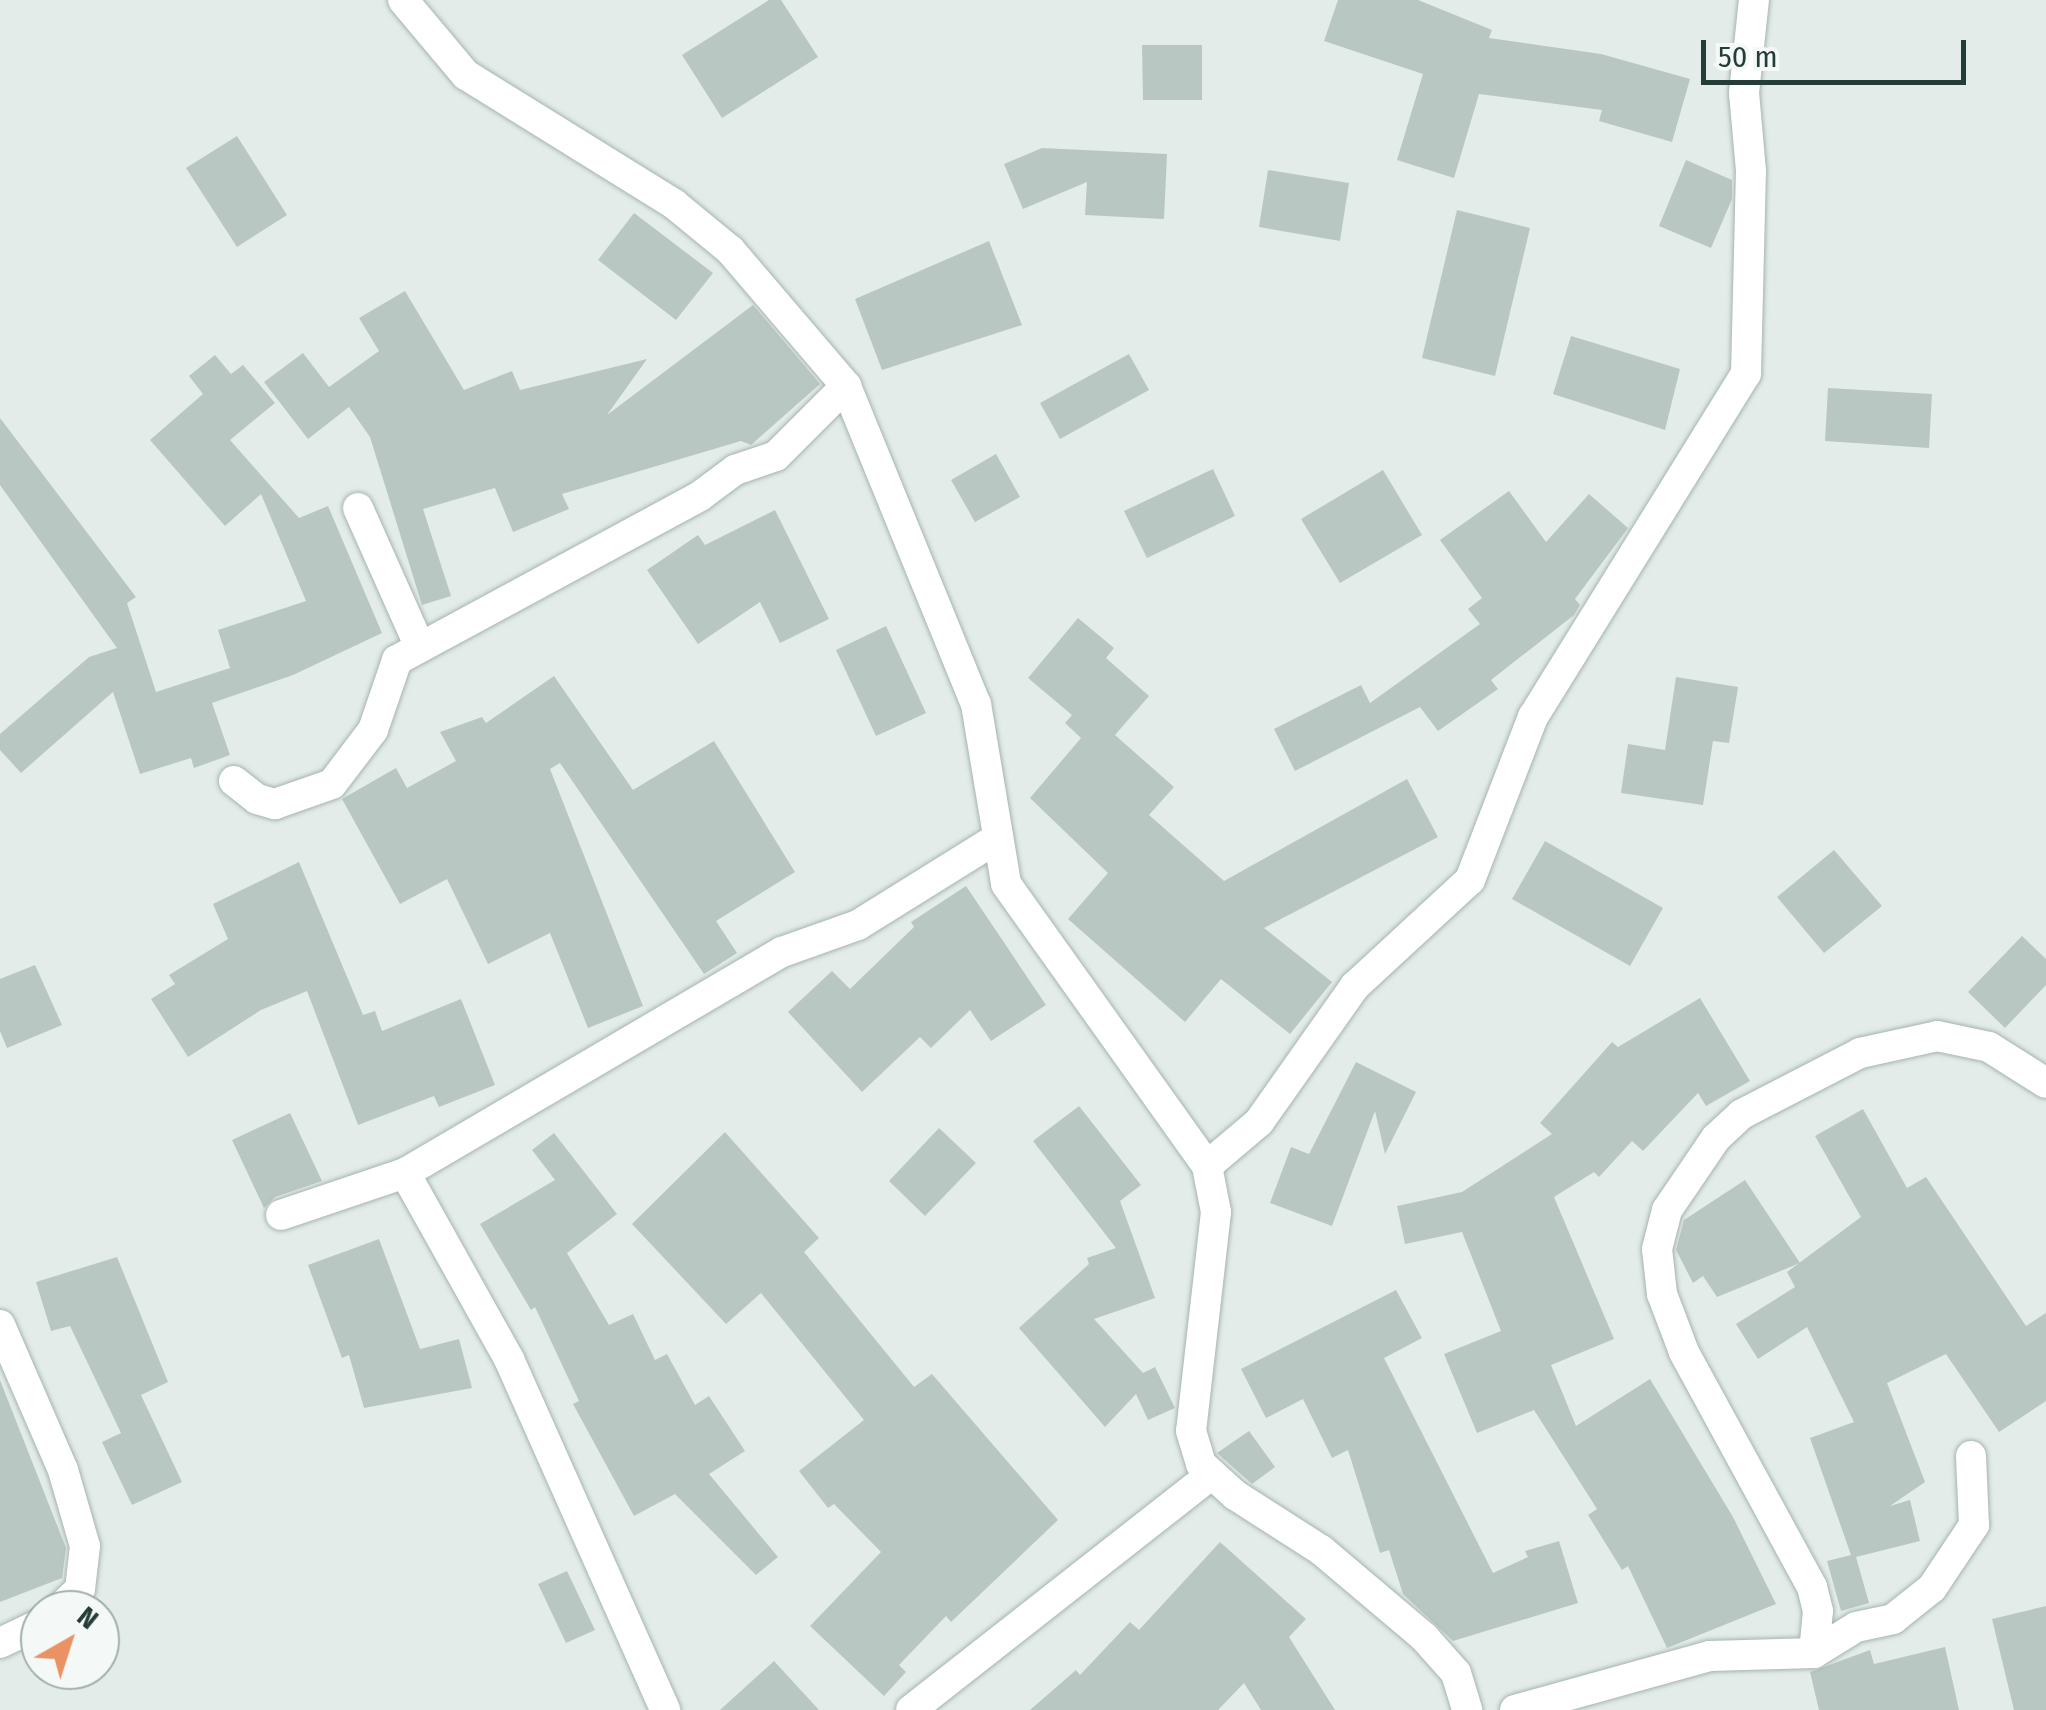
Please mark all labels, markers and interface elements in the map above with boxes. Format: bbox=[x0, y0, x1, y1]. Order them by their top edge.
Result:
scale bar bbox=[1706, 20, 1971, 82]
text: 50 m bbox=[1718, 39, 1778, 75]
north arrow bbox=[20, 1590, 120, 1690]
text: N bbox=[71, 1600, 105, 1636]

